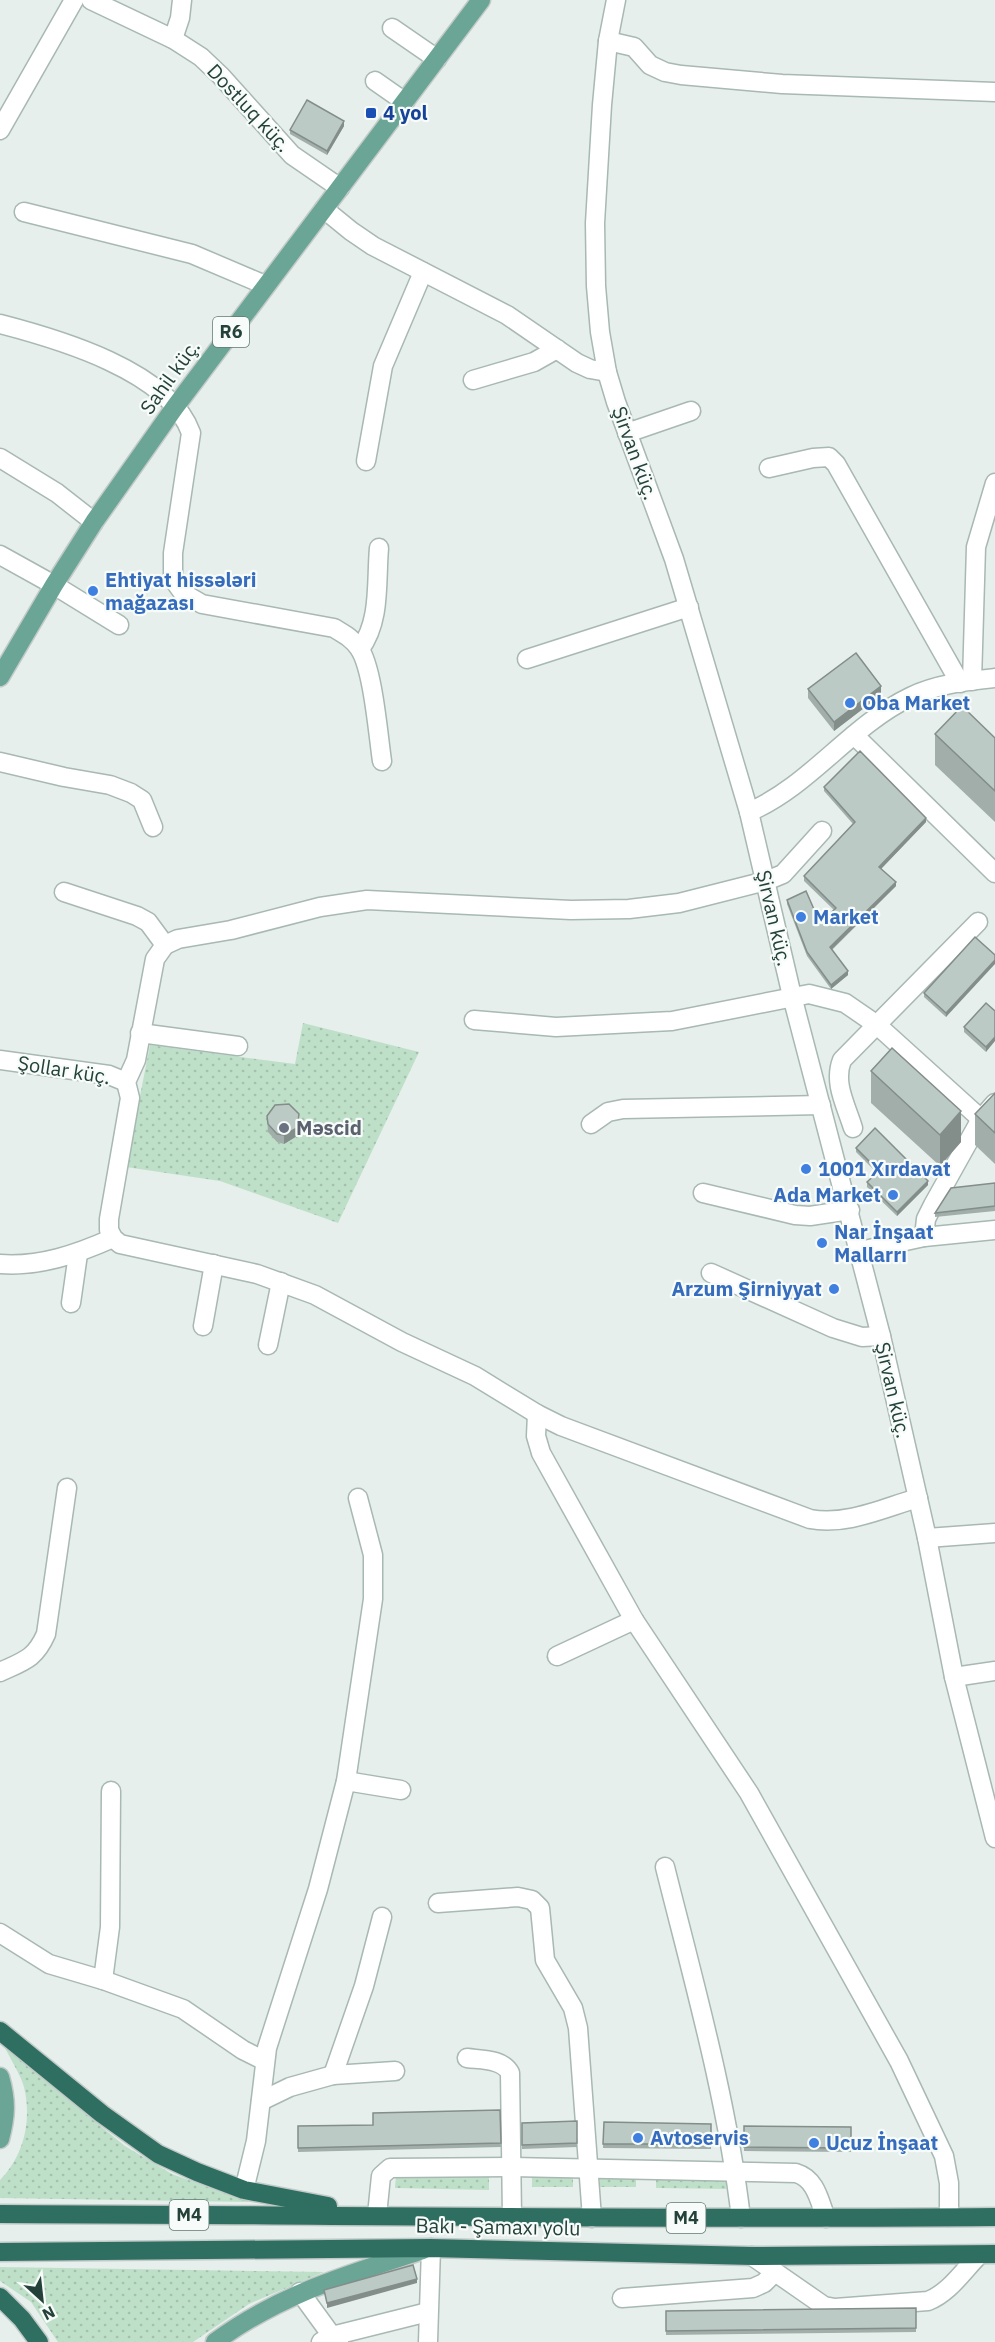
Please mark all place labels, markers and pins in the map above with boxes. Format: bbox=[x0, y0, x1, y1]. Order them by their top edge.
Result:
place label: 4 yol bbox=[383, 99, 428, 126]
marker: 4 yol bbox=[364, 106, 378, 120]
place label: Ehtiyat hissələri mağazası bbox=[105, 566, 256, 616]
marker: Ehtiyat hissələri mağazası bbox=[86, 584, 100, 598]
place label: Oba Market bbox=[862, 689, 970, 716]
marker: Oba Market bbox=[843, 696, 857, 710]
place label: Market bbox=[813, 903, 879, 930]
marker: Market bbox=[794, 910, 808, 924]
place label: Məscid bbox=[296, 1114, 362, 1141]
marker: Məscid bbox=[277, 1121, 291, 1135]
place label: 1001 Xırdavat bbox=[818, 1155, 951, 1182]
marker: 1001 Xırdavat bbox=[799, 1162, 813, 1176]
place label: Ada Market bbox=[773, 1181, 881, 1208]
marker: Ada Market bbox=[886, 1188, 900, 1202]
place label: Nar İnşaat Mallarrı bbox=[834, 1218, 934, 1268]
marker: Nar İnşaat Mallarrı bbox=[815, 1236, 829, 1250]
place label: Arzum Şirniyyat bbox=[671, 1275, 822, 1302]
marker: Arzum Şirniyyat bbox=[827, 1282, 841, 1296]
place label: Avtoservis bbox=[650, 2124, 749, 2151]
place label: Ucuz İnşaat bbox=[826, 2129, 938, 2156]
marker: Avtoservis bbox=[631, 2131, 645, 2145]
marker: Ucuz İnşaat bbox=[807, 2136, 821, 2150]

